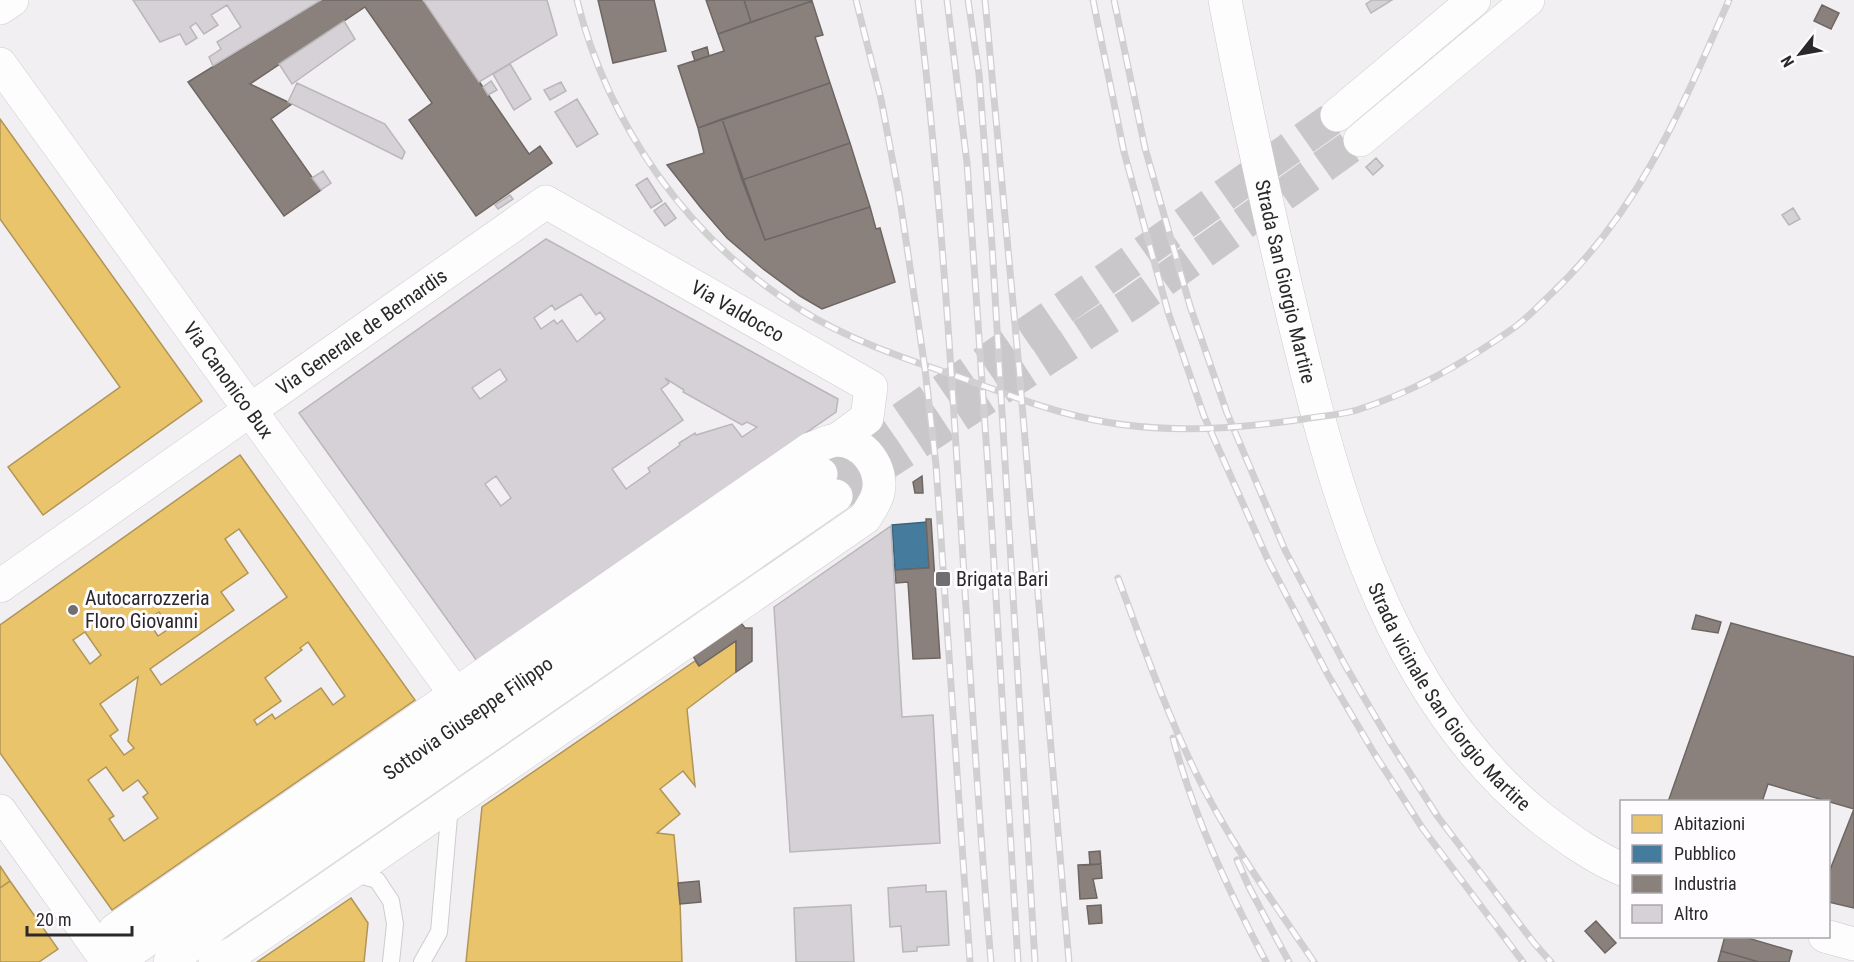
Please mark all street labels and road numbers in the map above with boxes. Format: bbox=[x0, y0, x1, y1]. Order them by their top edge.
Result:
street label: Strada San Giorgio Martire bbox=[1250, 177, 1321, 386]
street label: Via Generale de Bernardis bbox=[272, 263, 452, 400]
street label: Via Valdocco bbox=[687, 275, 789, 347]
street label: Via Canonico Bux bbox=[178, 317, 279, 443]
street label: Strada vicinale San Giorgio Martire bbox=[1363, 579, 1536, 816]
street label: Sottovia Giuseppe Filippo bbox=[378, 651, 557, 785]

